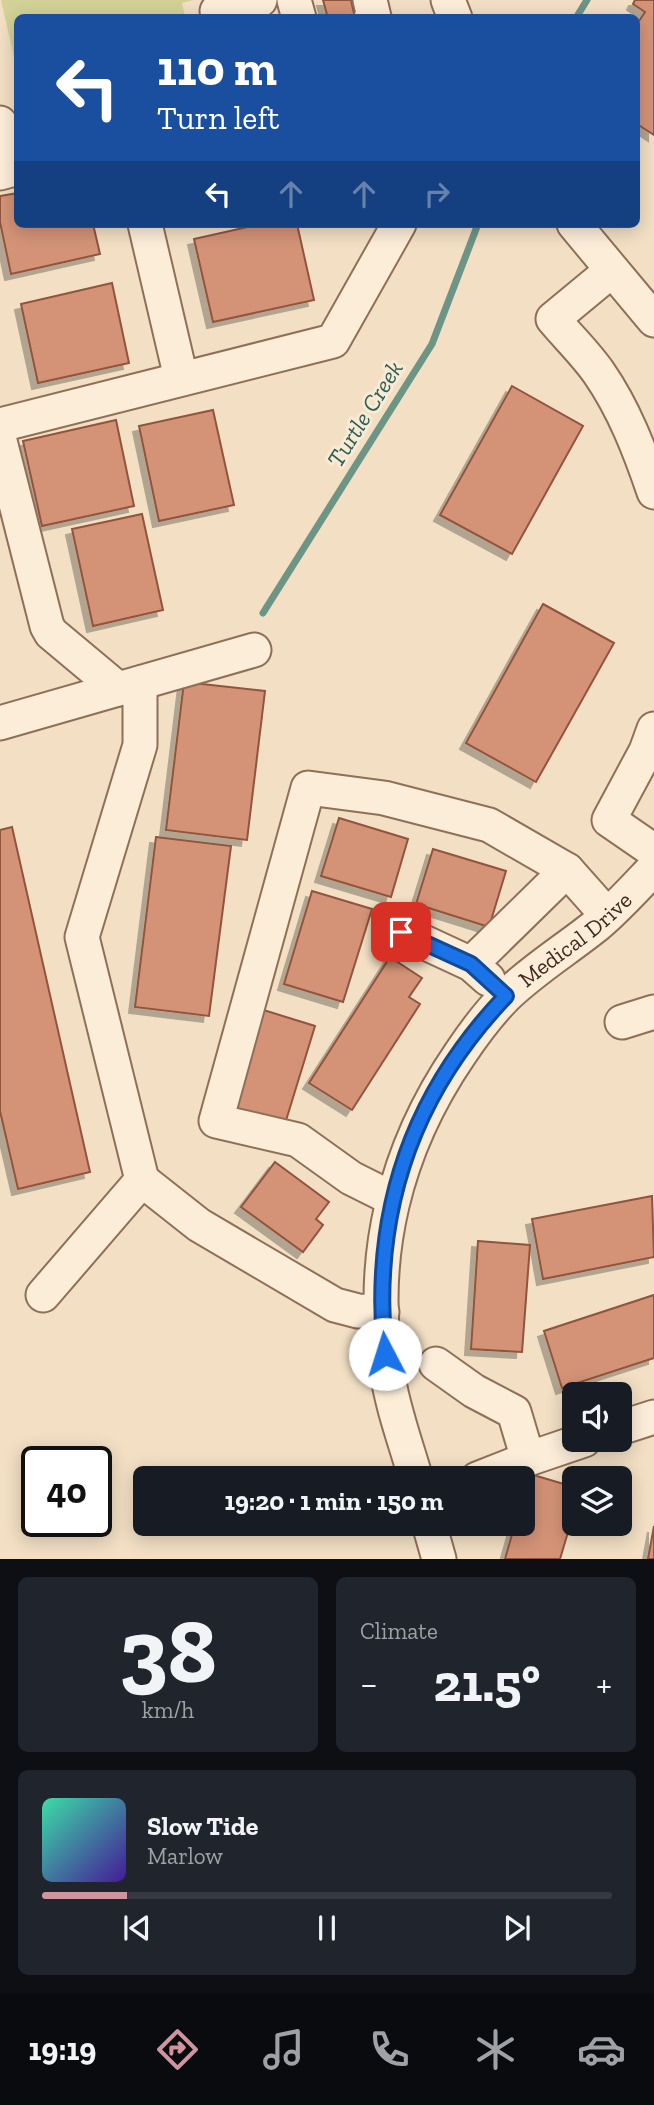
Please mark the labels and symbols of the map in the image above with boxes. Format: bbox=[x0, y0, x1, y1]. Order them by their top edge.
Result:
water label: Turtle Creek bbox=[320, 355, 409, 472]
street label: Medical Drive bbox=[513, 886, 638, 993]
pin bbox=[371, 902, 431, 962]
position arrow bbox=[348, 1317, 422, 1391]
speed limit sign: 40 bbox=[21, 1446, 112, 1537]

